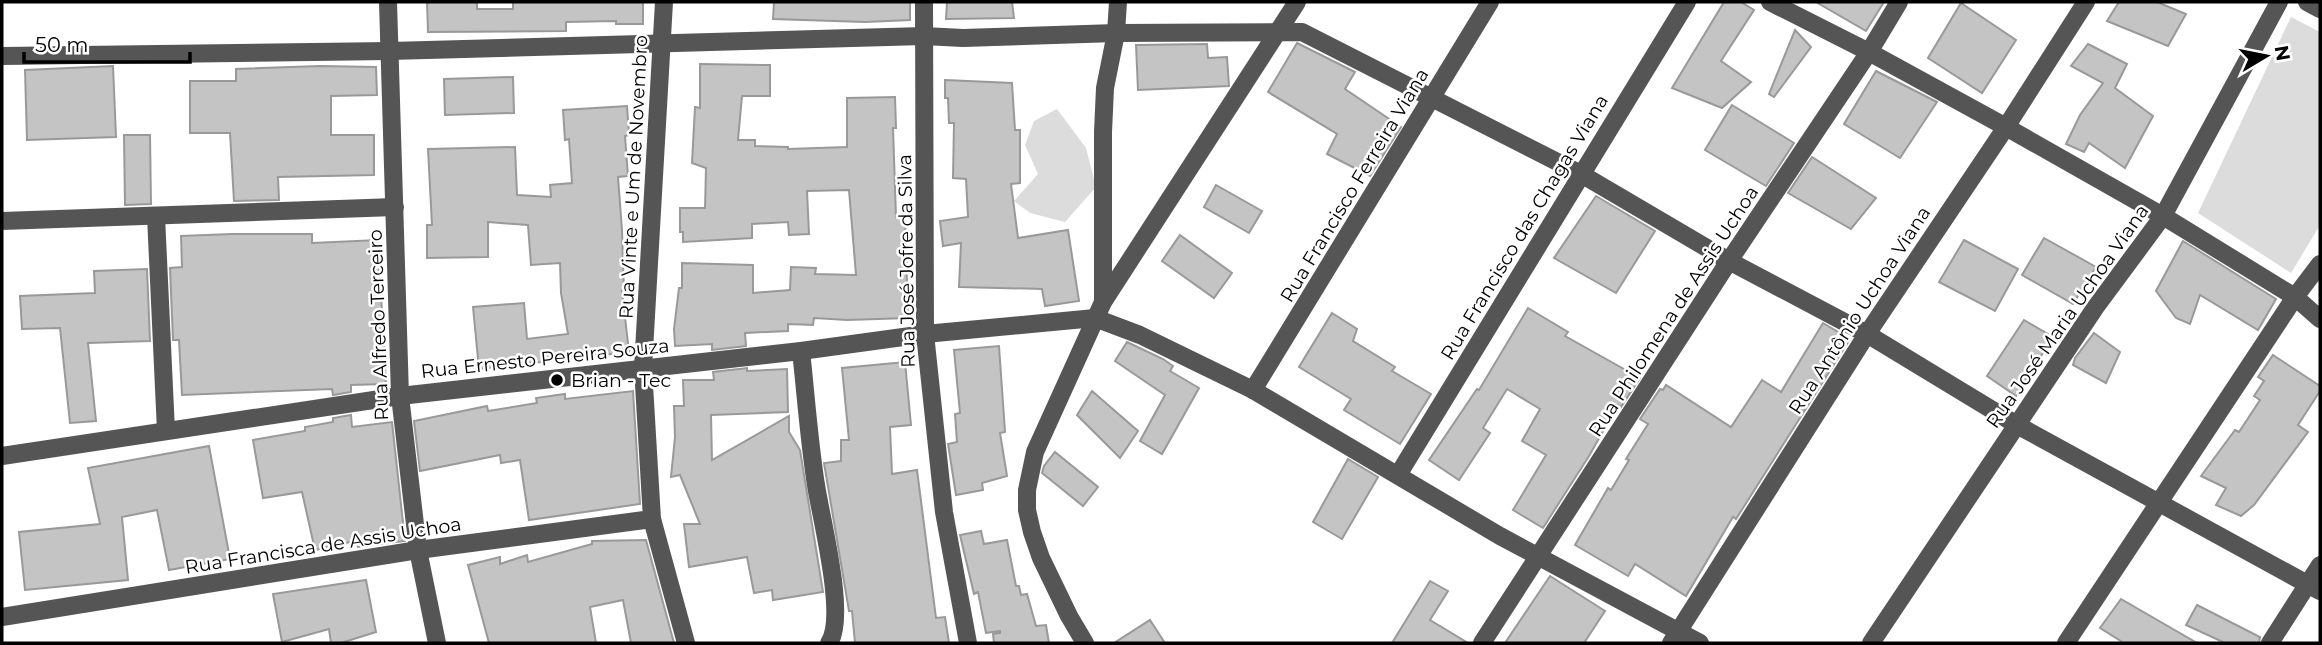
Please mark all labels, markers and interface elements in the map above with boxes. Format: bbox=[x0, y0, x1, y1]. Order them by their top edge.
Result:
scale bar bbox=[24, 21, 191, 65]
north arrow bbox=[2231, 21, 2301, 91]
text: 50 m bbox=[35, 32, 89, 57]
street label: Rua Vinte e Um de Novembro bbox=[615, 34, 652, 320]
text: N bbox=[2270, 44, 2295, 63]
street label: Rua Francisco Ferreira Viana bbox=[1275, 64, 1433, 306]
street label: Rua Francisco das Chagas Viana bbox=[1436, 90, 1613, 364]
street label: Rua José Jofre da Silva bbox=[893, 154, 920, 368]
street label: Rua Philomena de Assis Uchoa bbox=[1584, 182, 1763, 441]
street label: Rua José Maria Uchoa Viana bbox=[1981, 200, 2154, 433]
street label: Rua Antônio Uchoa Viana bbox=[1784, 202, 1935, 418]
street label: Rua Alfredo Terceiro bbox=[364, 229, 393, 421]
street label: Rua Ernesto Pereira Souza bbox=[420, 334, 671, 383]
place label: Brian - Tec bbox=[571, 369, 671, 392]
marker: Brian - Tec bbox=[549, 372, 565, 388]
street label: Rua Francisca de Assis Uchoa bbox=[183, 512, 463, 579]

